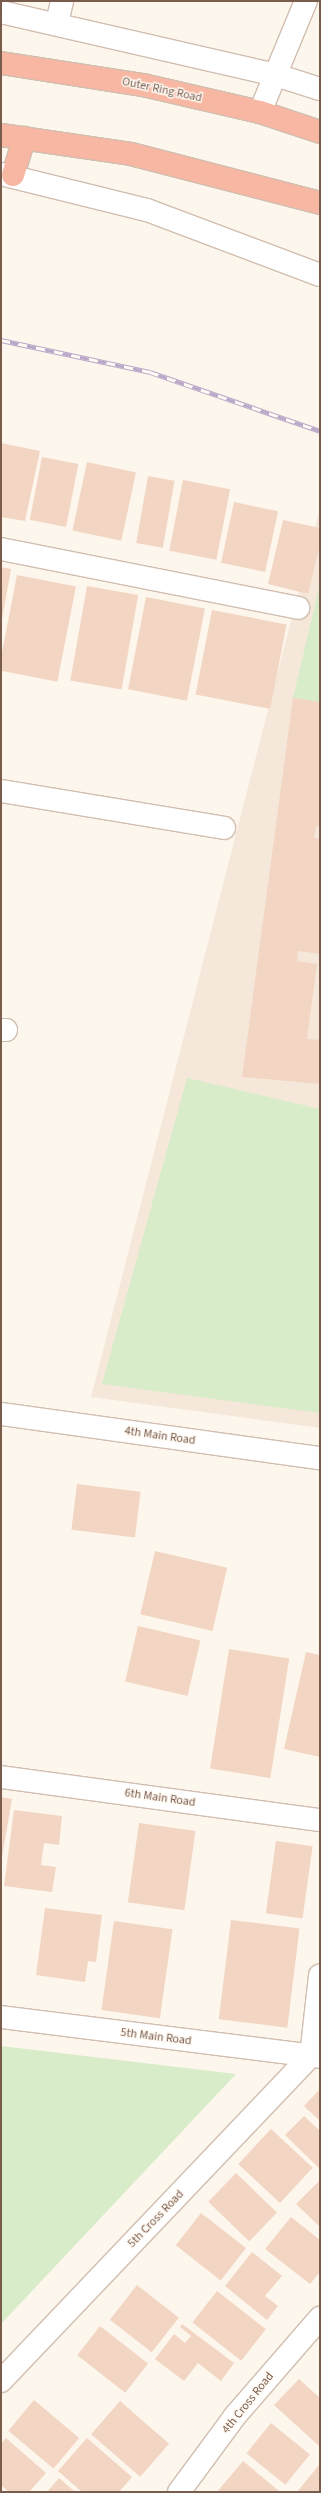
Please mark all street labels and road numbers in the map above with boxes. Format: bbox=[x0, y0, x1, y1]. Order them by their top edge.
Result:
street label: Outer Ring Road bbox=[121, 74, 203, 106]
street label: 4th Main Road bbox=[124, 1424, 196, 1448]
street label: 6th Main Road bbox=[124, 1786, 196, 1810]
street label: 5th Main Road bbox=[120, 2026, 192, 2048]
street label: 5th Cross Road bbox=[125, 2187, 187, 2251]
street label: 4th Cross Road bbox=[219, 2370, 277, 2436]

